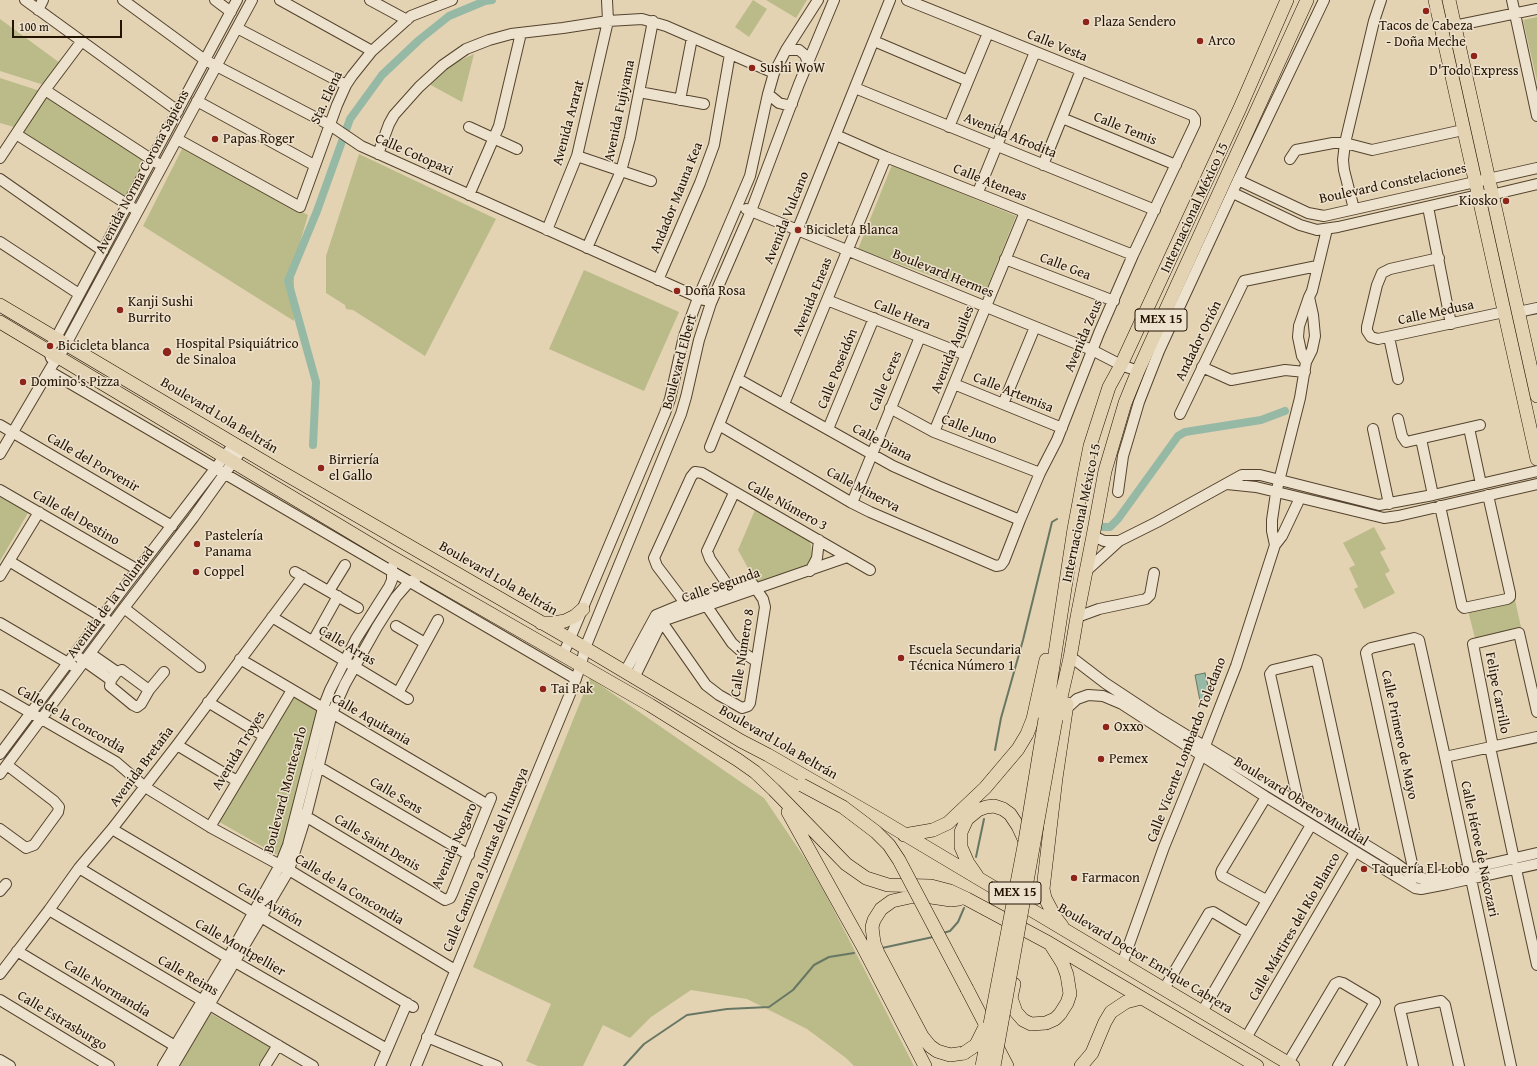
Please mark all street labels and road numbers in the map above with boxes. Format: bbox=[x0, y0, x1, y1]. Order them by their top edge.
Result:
street label: Calle Vesta bbox=[1024, 26, 1090, 66]
street label: Avenida Fujiyama bbox=[601, 59, 639, 163]
street label: Sta. Elena bbox=[307, 69, 347, 127]
street label: Avenida Ararat bbox=[550, 78, 588, 168]
street label: Avenida Norma Corona Sapiens bbox=[93, 87, 193, 257]
street label: Calle Temis bbox=[1091, 109, 1159, 149]
street label: Avenida Afrodita bbox=[961, 110, 1059, 162]
street label: Calle Cotopaxi bbox=[372, 130, 456, 180]
street label: Andador Mauna Kea bbox=[647, 140, 707, 256]
street label: Internacional México 15 bbox=[1157, 140, 1233, 276]
street label: Boulevard Constelaciones bbox=[1318, 160, 1468, 208]
street label: Calle Ateneas bbox=[951, 161, 1029, 205]
street label: Avenida Vulcano bbox=[761, 169, 813, 267]
street label: Boulevard Hermes bbox=[890, 246, 996, 302]
street label: Calle Gea bbox=[1037, 250, 1093, 284]
street label: Avenida Eneas bbox=[790, 255, 836, 339]
street label: Calle Hera bbox=[871, 296, 933, 334]
street label: Avenida Zeus bbox=[1061, 297, 1107, 375]
street label: Calle Medusa bbox=[1397, 297, 1475, 329]
street label: Andador Orión bbox=[1172, 298, 1226, 384]
street label: Avenida Aquiles bbox=[928, 304, 978, 396]
road number: MEX 15 bbox=[1135, 309, 1187, 331]
street label: Boulevard Elbert bbox=[659, 312, 701, 412]
street label: Calle Poseidón bbox=[814, 326, 862, 412]
street label: Calle Ceres bbox=[866, 348, 906, 414]
street label: Calle Artemisa bbox=[970, 369, 1056, 417]
street label: Boulevard Lola Beltrán bbox=[157, 374, 281, 458]
street label: Calle Juno bbox=[939, 411, 999, 449]
street label: Calle Diana bbox=[849, 420, 915, 466]
street label: Calle del Porvenir bbox=[44, 430, 142, 496]
street label: Internacional México 15 bbox=[1059, 442, 1105, 584]
street label: Calle Minerva bbox=[823, 464, 903, 516]
street label: Calle Número 3 bbox=[744, 477, 830, 535]
street label: Calle del Destino bbox=[30, 486, 122, 550]
street label: Boulevard Lola Beltrán bbox=[436, 538, 560, 620]
street label: Avenida de la Voluntad bbox=[64, 544, 158, 662]
street label: Calle Segunda bbox=[680, 565, 762, 607]
street label: Calle Número 8 bbox=[728, 608, 758, 698]
street label: Calle Arras bbox=[315, 622, 379, 670]
street label: Felipe Carrillo bbox=[1481, 651, 1513, 735]
street label: Calle Vicente Lombardo Toledano bbox=[1144, 655, 1230, 845]
street label: Calle Primero de Mayo bbox=[1377, 669, 1421, 801]
street label: Calle de la Concordia bbox=[14, 682, 128, 758]
street label: Calle Aquitania bbox=[328, 690, 414, 750]
street label: Boulevard Lola Beltrán bbox=[716, 702, 840, 784]
street label: Avenida Troyes bbox=[209, 708, 269, 794]
street label: Avenida Bretaña bbox=[106, 724, 178, 810]
street label: Boulevard Montecarlo bbox=[261, 725, 311, 855]
street label: Boulevard Obrero Mundial bbox=[1231, 754, 1371, 850]
street label: Calle Camino a Juntas del Humaya bbox=[439, 765, 533, 955]
street label: Calle Sens bbox=[367, 774, 425, 818]
street label: Calle Héroe de Nacozari bbox=[1456, 779, 1502, 919]
street label: Avenida Nogaro bbox=[429, 800, 481, 892]
street label: Calle Saint Denis bbox=[331, 811, 423, 875]
street label: Calle Mártires del Río Blanco bbox=[1246, 850, 1344, 1004]
street label: Calle de la Concondia bbox=[291, 851, 407, 929]
street label: Calle Aviñón bbox=[234, 879, 306, 931]
road number: MEX 15 bbox=[989, 882, 1041, 904]
street label: Boulevard Doctor Enrique Cabrera bbox=[1055, 900, 1235, 1018]
street label: Calle Montpellier bbox=[192, 915, 288, 981]
street label: Calle Reims bbox=[155, 952, 221, 1000]
street label: Calle Normandía bbox=[61, 957, 153, 1021]
street label: Calle Estrasburgo bbox=[14, 988, 110, 1054]

